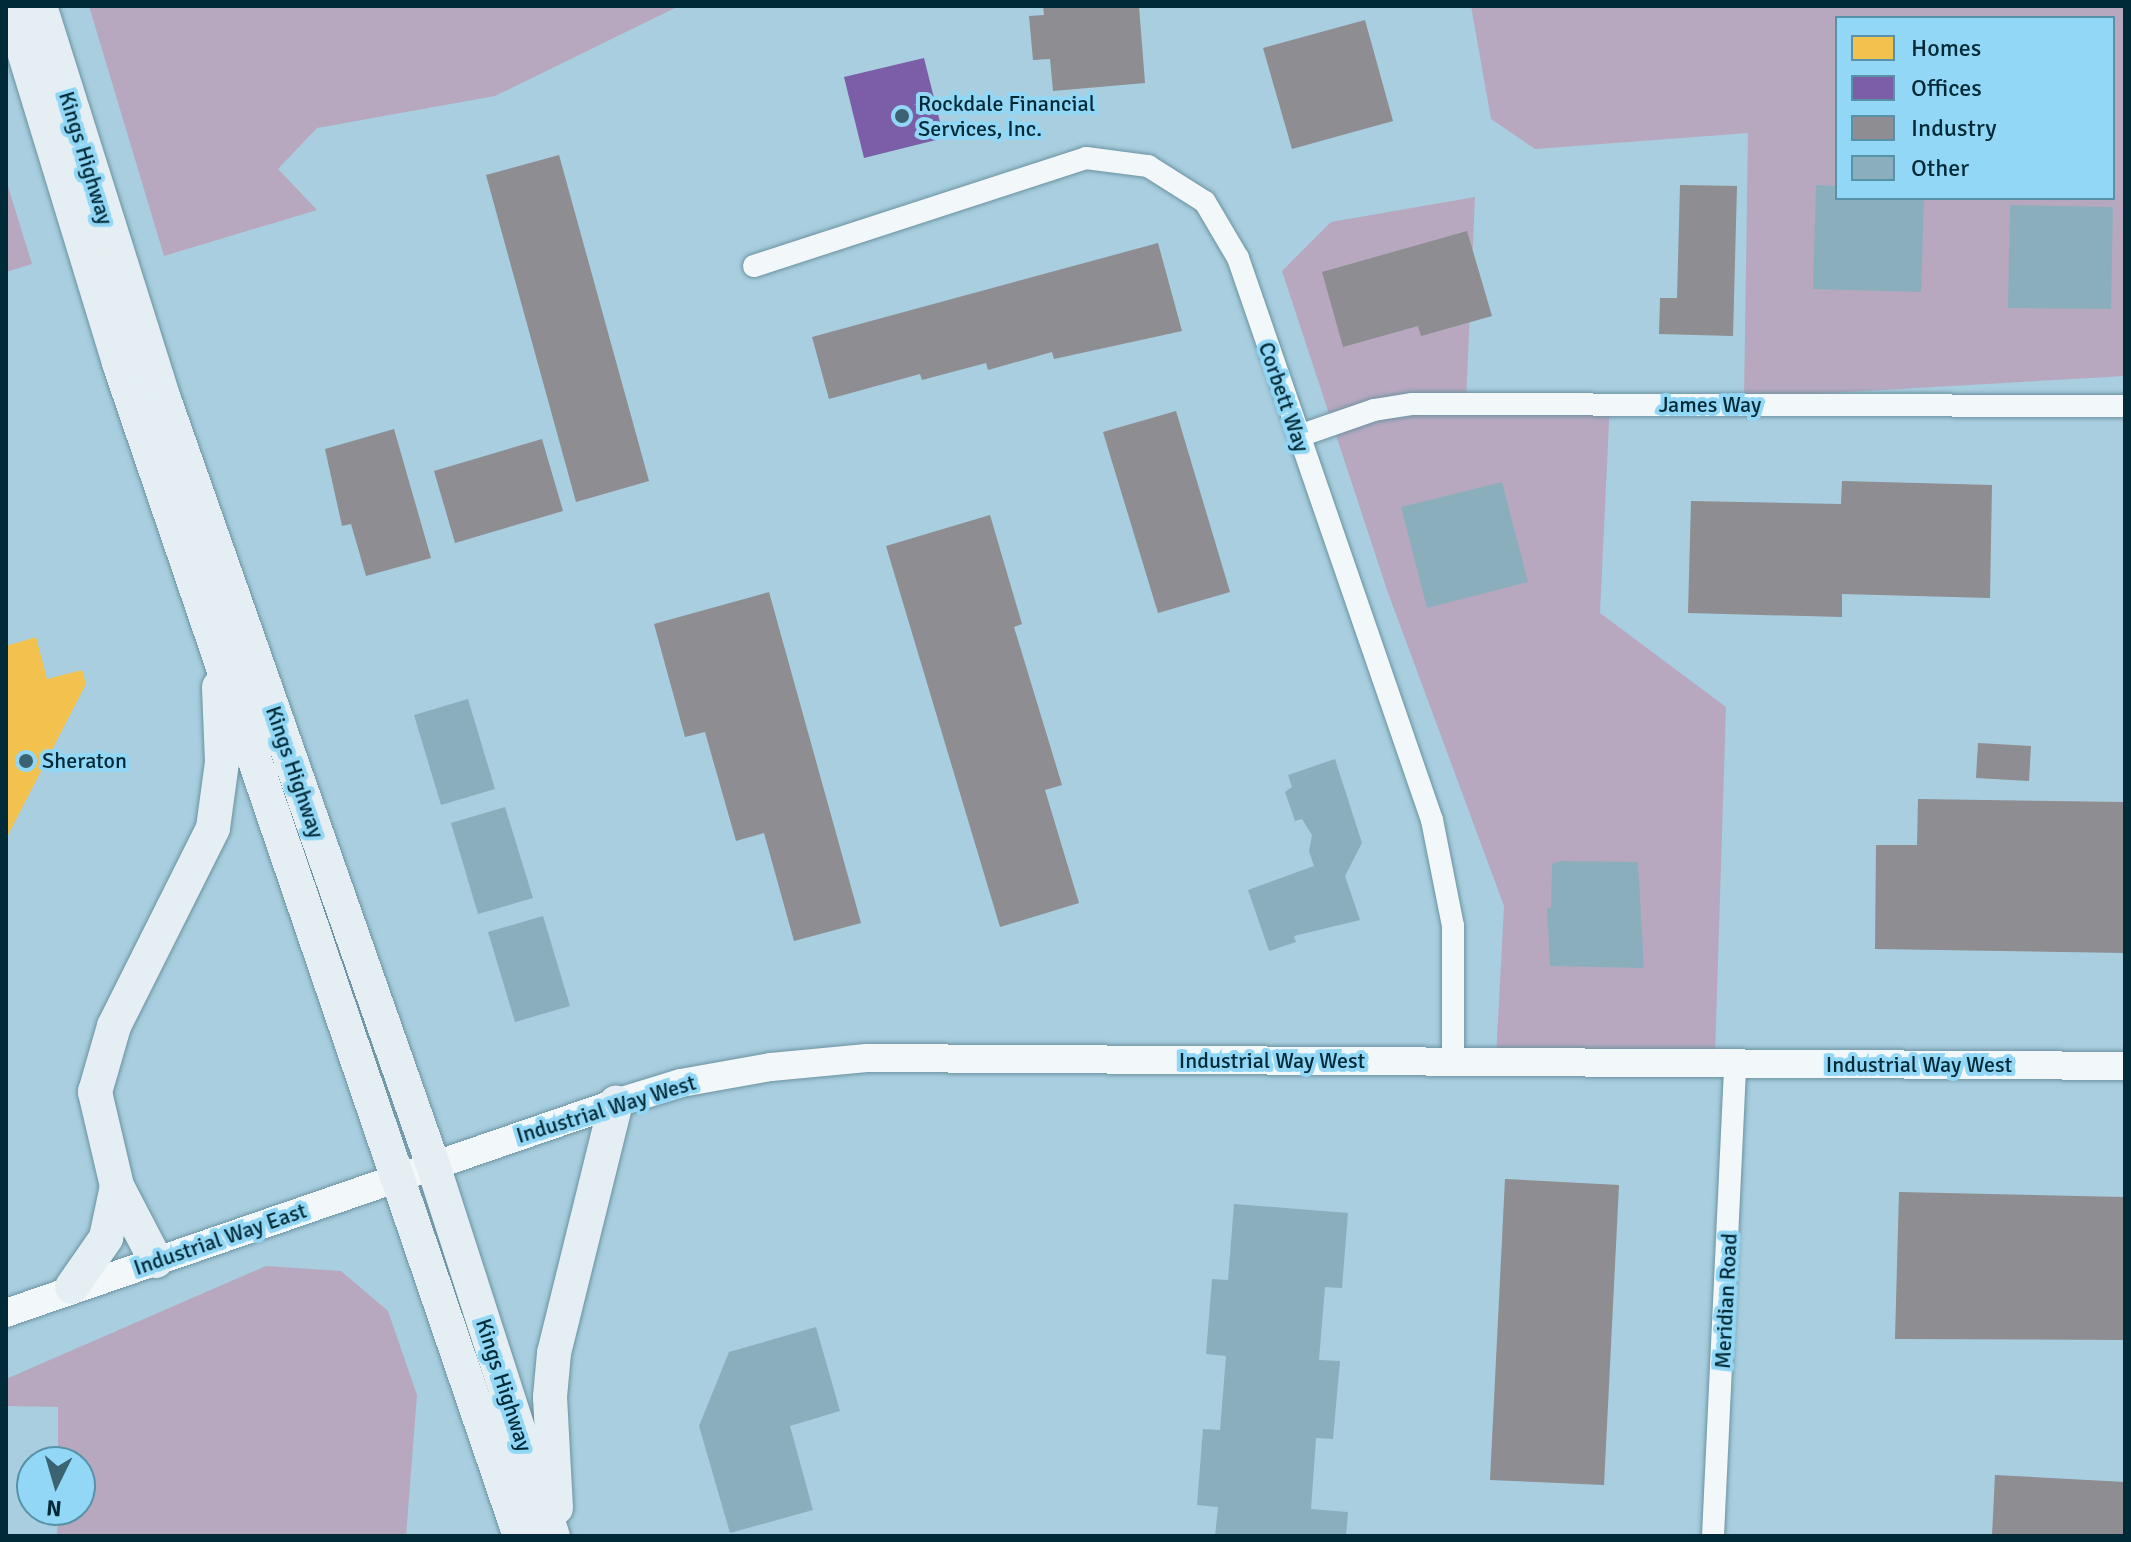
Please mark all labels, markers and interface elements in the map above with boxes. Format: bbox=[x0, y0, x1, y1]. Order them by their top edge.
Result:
legend bbox=[1835, 16, 2115, 200]
text: Homes bbox=[1911, 33, 1981, 63]
text: Offices bbox=[1911, 73, 1982, 103]
street label: Kings Highway bbox=[53, 88, 119, 228]
place label: Rockdale Financial Services, Inc. bbox=[918, 90, 1095, 142]
marker: Rockdale Financial Services, Inc. bbox=[893, 107, 911, 125]
text: Industry bbox=[1911, 113, 1997, 143]
text: Other bbox=[1911, 153, 1969, 183]
street label: Corbett Way bbox=[1253, 339, 1315, 455]
street label: James Way bbox=[1659, 392, 1761, 418]
street label: Kings Highway bbox=[260, 702, 330, 842]
place label: Sheraton bbox=[42, 748, 127, 774]
marker: Sheraton bbox=[17, 752, 35, 770]
street label: Industrial Way West bbox=[1179, 1048, 1365, 1074]
street label: Industrial Way West bbox=[1826, 1052, 2012, 1078]
street label: Industrial Way West bbox=[513, 1069, 699, 1149]
street label: Industrial Way East bbox=[130, 1197, 310, 1281]
street label: Meridian Road bbox=[1709, 1232, 1743, 1370]
street label: Kings Highway bbox=[470, 1315, 538, 1455]
north arrow bbox=[16, 1446, 96, 1526]
text: N bbox=[45, 1494, 63, 1523]

